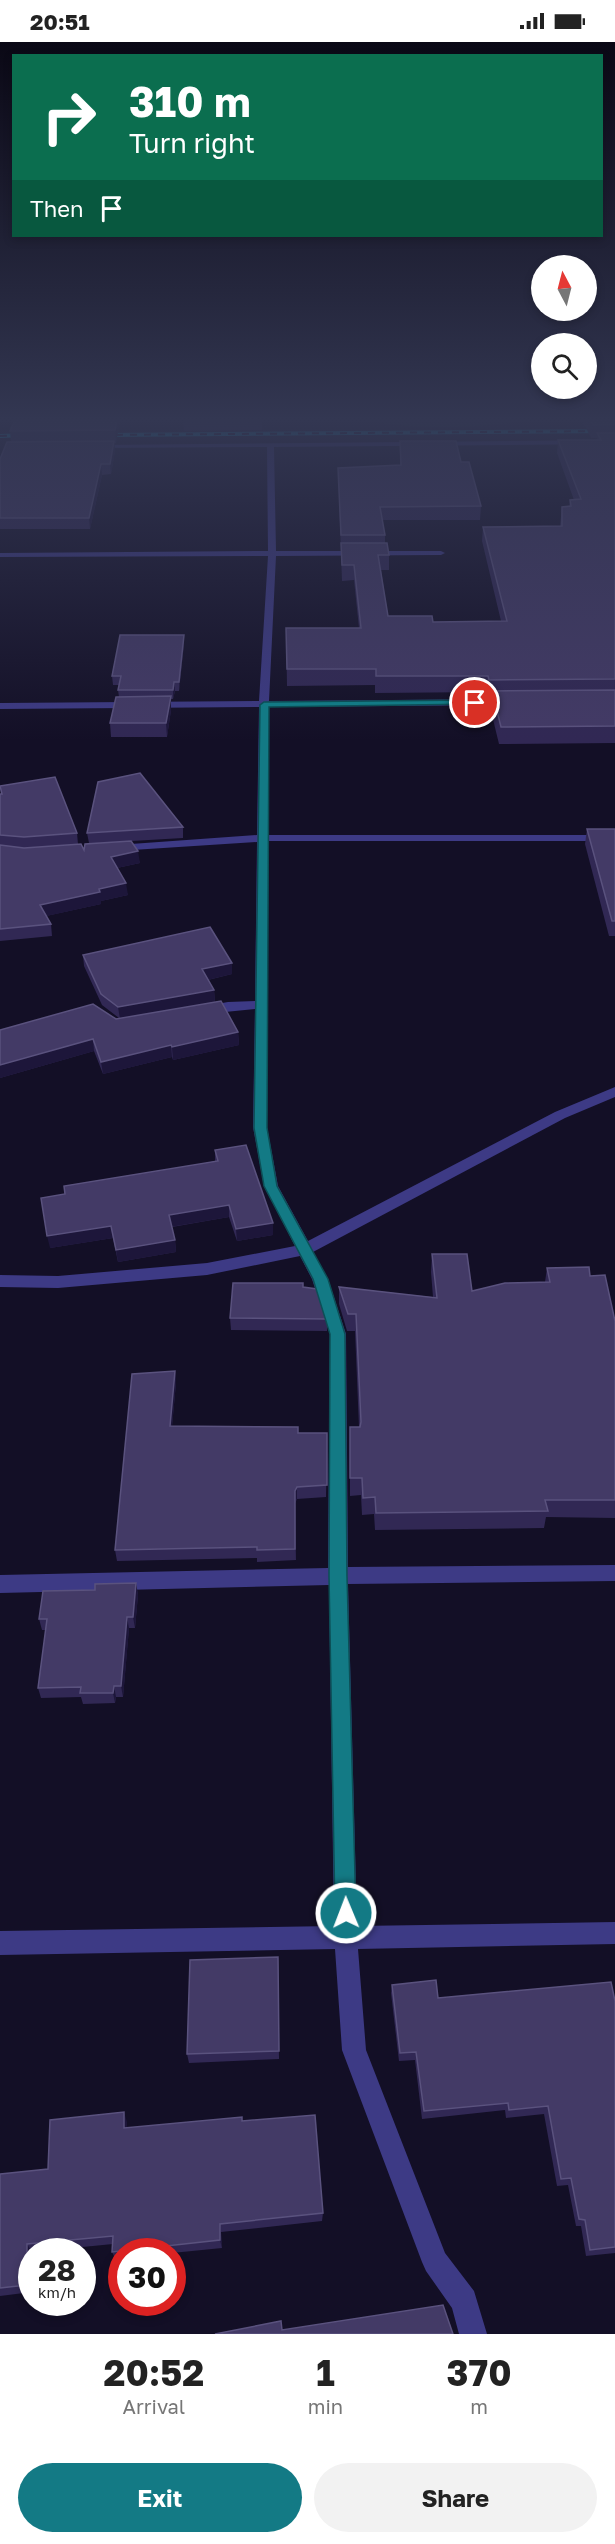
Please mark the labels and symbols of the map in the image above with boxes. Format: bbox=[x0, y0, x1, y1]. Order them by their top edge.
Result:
north arrow bbox=[531, 255, 597, 321]
pin bbox=[449, 677, 500, 728]
position arrow bbox=[314, 1881, 378, 1945]
speed limit sign: 30 bbox=[108, 2238, 186, 2316]

